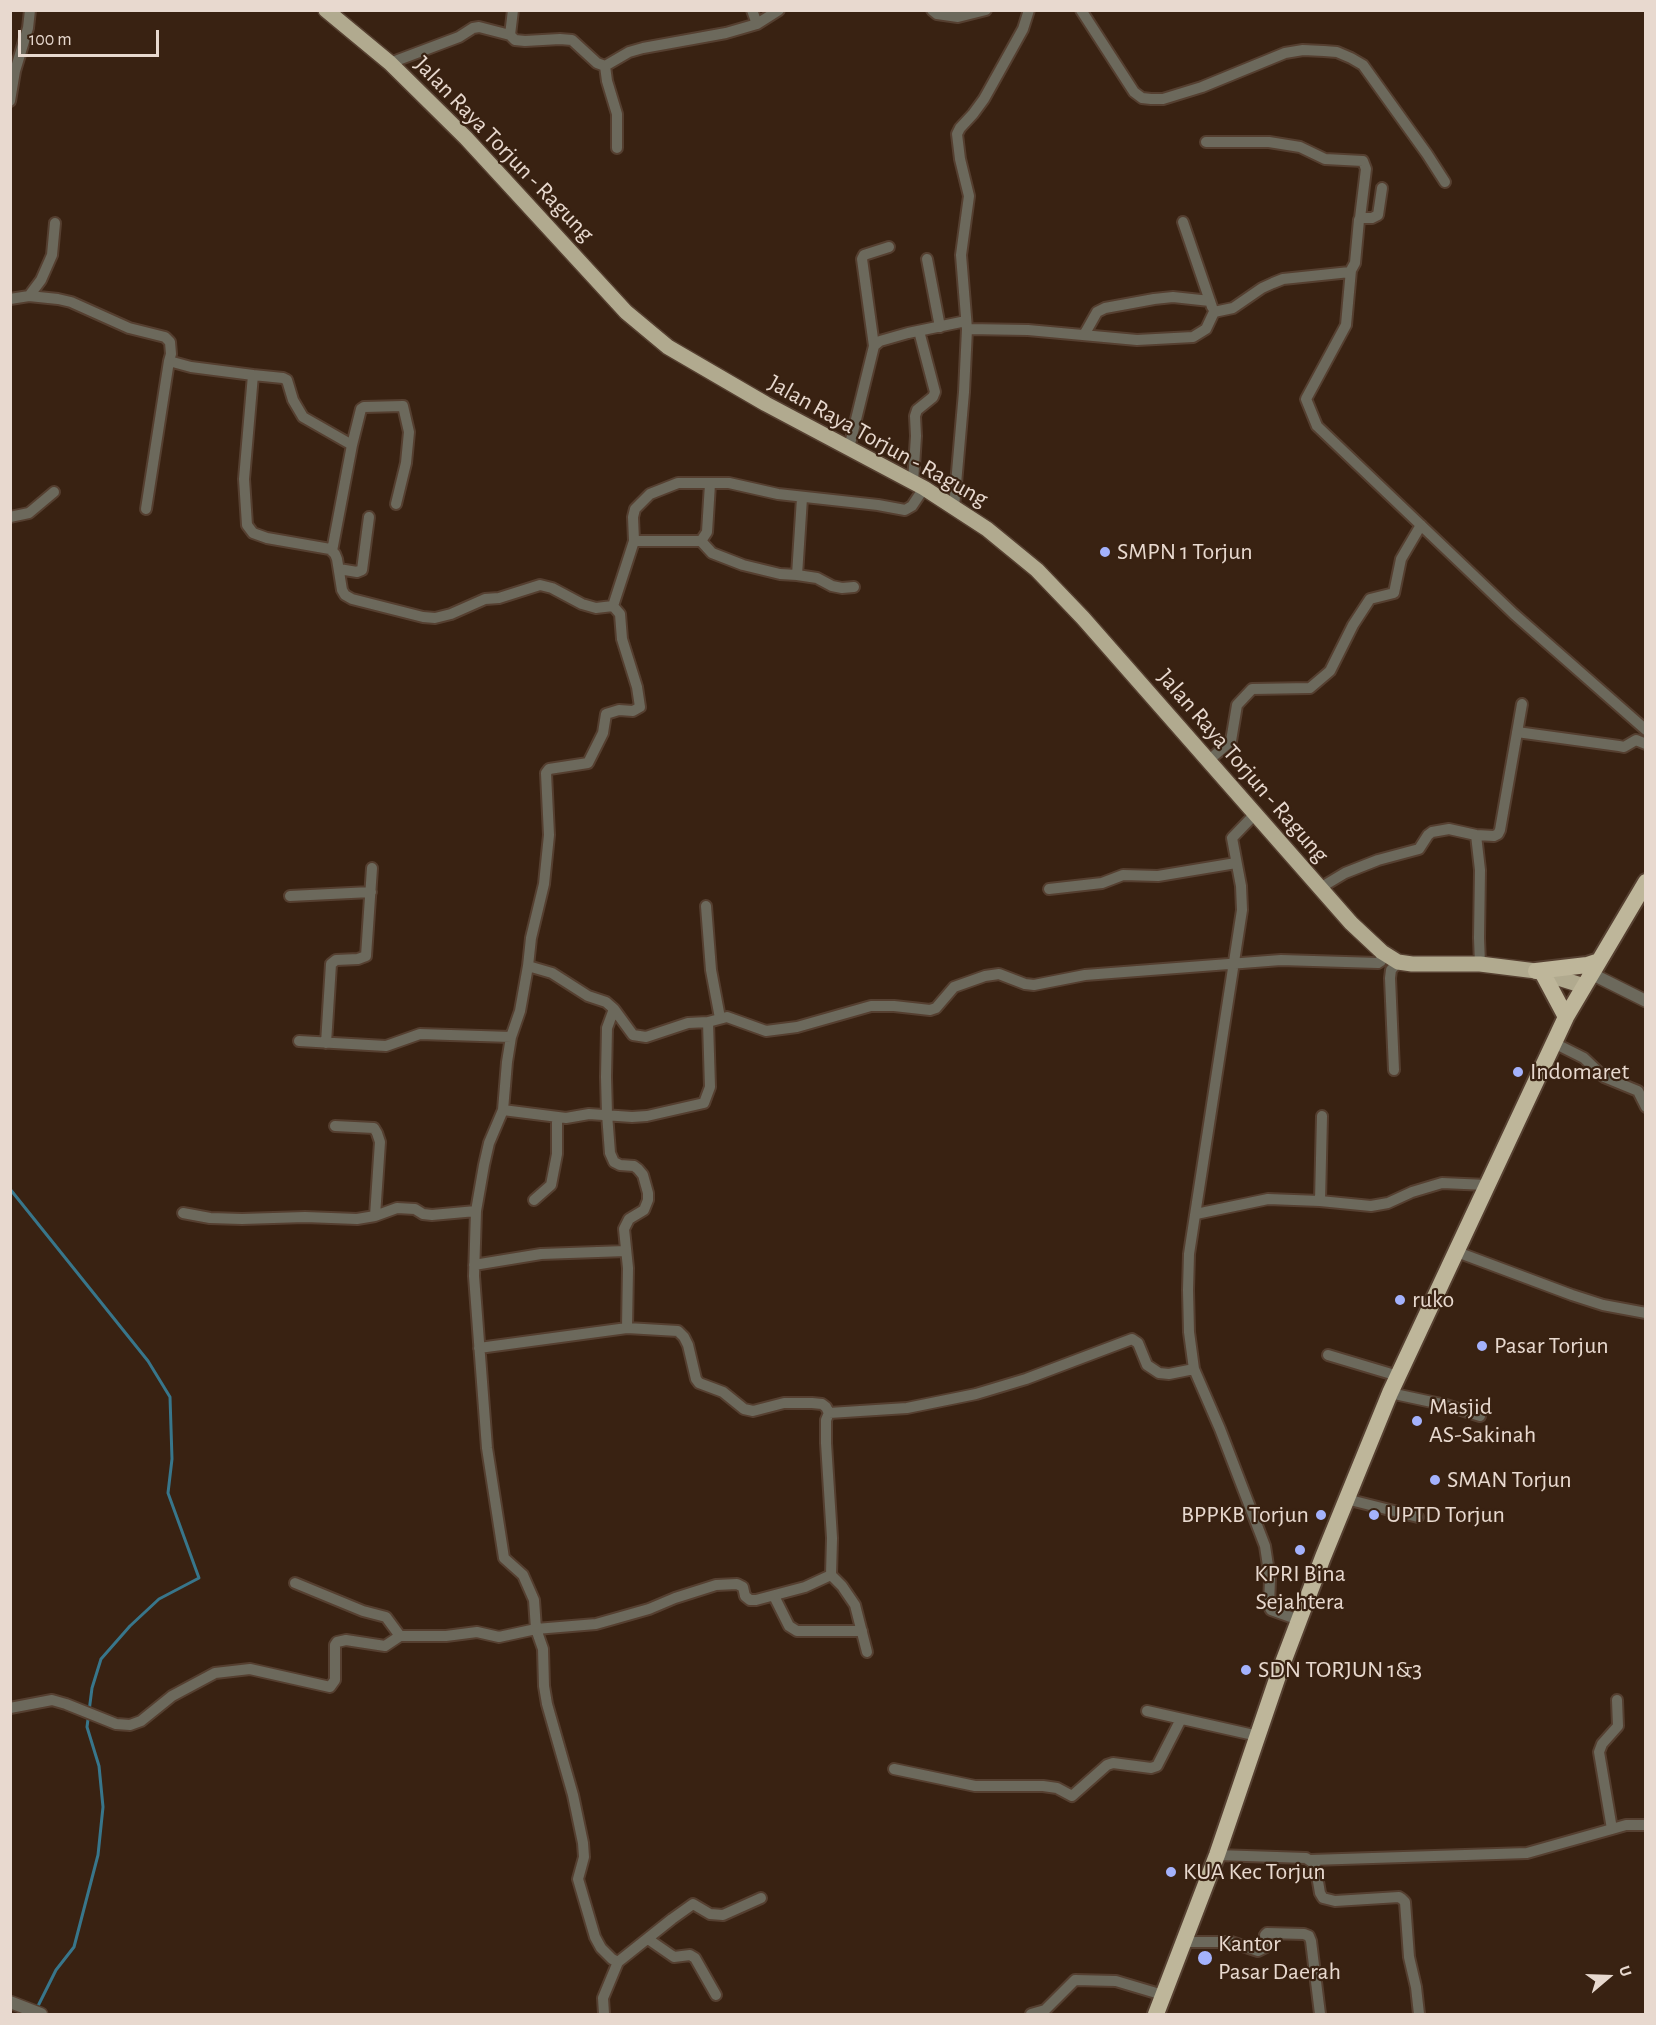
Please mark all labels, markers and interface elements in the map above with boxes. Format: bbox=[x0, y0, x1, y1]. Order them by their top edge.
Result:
scale bar bbox=[21, 18, 162, 56]
text: 100 m bbox=[29, 31, 72, 49]
street label: Jalan Raya Torjun - Ragung bbox=[408, 50, 600, 248]
street label: Jalan Raya Torjun - Ragung bbox=[763, 369, 993, 513]
place label: SMPN 1 Torjun bbox=[1117, 538, 1253, 566]
marker: SMPN 1 Torjun bbox=[1098, 545, 1112, 559]
street label: Jalan Raya Torjun - Ragung bbox=[1151, 663, 1335, 869]
place label: Indomaret bbox=[1530, 1058, 1629, 1086]
marker: Indomaret bbox=[1511, 1065, 1525, 1079]
place label: ruko bbox=[1412, 1286, 1454, 1314]
marker: ruko bbox=[1393, 1293, 1407, 1307]
place label: Pasar Torjun bbox=[1494, 1332, 1609, 1360]
marker: Pasar Torjun bbox=[1475, 1339, 1489, 1353]
place label: Masjid AS-Sakinah bbox=[1429, 1393, 1536, 1449]
marker: Masjid AS-Sakinah bbox=[1410, 1414, 1424, 1428]
place label: SMAN Torjun bbox=[1447, 1466, 1572, 1494]
marker: SMAN Torjun bbox=[1428, 1473, 1442, 1487]
place label: BPPKB Torjun bbox=[1181, 1501, 1309, 1529]
place label: UPTD Torjun bbox=[1386, 1501, 1505, 1529]
marker: BPPKB Torjun bbox=[1314, 1508, 1328, 1522]
marker: UPTD Torjun bbox=[1367, 1508, 1381, 1522]
marker: KPRI Bina Sejahtera bbox=[1293, 1543, 1307, 1557]
place label: KPRI Bina Sejahtera bbox=[1254, 1560, 1346, 1616]
place label: SDN TORJUN 1&3 bbox=[1258, 1656, 1422, 1684]
marker: SDN TORJUN 1&3 bbox=[1239, 1663, 1253, 1677]
place label: KUA Kec Torjun bbox=[1183, 1858, 1326, 1886]
marker: KUA Kec Torjun bbox=[1164, 1865, 1178, 1879]
place label: Kantor Pasar Daerah bbox=[1218, 1930, 1341, 1986]
north arrow bbox=[1578, 1947, 1638, 2007]
marker: Kantor Pasar Daerah bbox=[1196, 1949, 1214, 1967]
text: U bbox=[1616, 1964, 1634, 1979]

